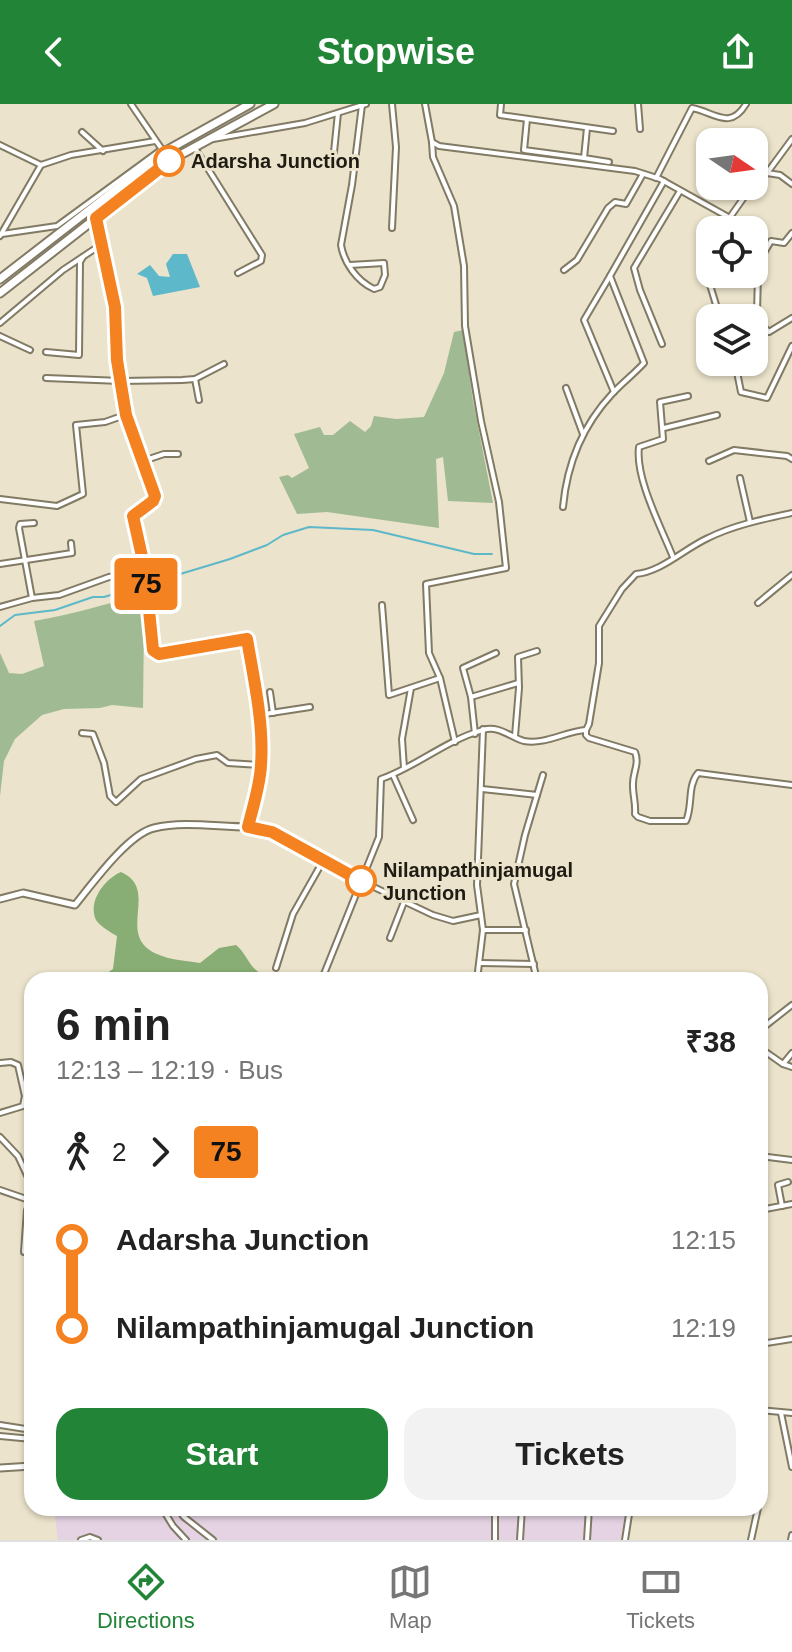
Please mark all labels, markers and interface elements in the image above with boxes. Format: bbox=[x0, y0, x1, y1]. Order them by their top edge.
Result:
icon: back bbox=[32, 30, 76, 74]
icon: share bbox=[716, 30, 760, 74]
text: Stopwise bbox=[317, 31, 475, 72]
north arrow bbox=[696, 128, 768, 200]
map controls bbox=[696, 128, 768, 376]
marker: Adarsha Junction bbox=[154, 146, 184, 176]
place label: Adarsha Junction bbox=[191, 150, 360, 172]
button: locate bbox=[696, 216, 768, 288]
button: layers bbox=[696, 304, 768, 376]
line badge: 75 bbox=[110, 558, 182, 610]
text: 75 bbox=[130, 568, 162, 599]
place label: Nilampathinjamugal Junction bbox=[383, 859, 573, 904]
marker: Nilampathinjamugal Junction bbox=[346, 866, 376, 896]
text: 6 min bbox=[56, 1000, 171, 1049]
text: ₹38 bbox=[685, 1025, 736, 1058]
text: 12:13 – 12:19 · Bus bbox=[56, 1055, 283, 1085]
icon: walk bbox=[56, 1130, 100, 1174]
icon: forward bbox=[138, 1130, 182, 1174]
text: 75 bbox=[210, 1136, 242, 1167]
text: 2 bbox=[112, 1137, 126, 1167]
text: Adarsha Junction bbox=[116, 1223, 369, 1256]
text: 12:15 bbox=[671, 1225, 736, 1255]
text: Nilampathinjamugal Junction bbox=[116, 1311, 534, 1344]
text: 12:19 bbox=[671, 1313, 736, 1343]
button: Start bbox=[56, 1408, 388, 1500]
button: Tickets bbox=[404, 1408, 736, 1500]
tab: Directions bbox=[97, 1560, 195, 1634]
tab: Map bbox=[388, 1560, 432, 1634]
tab: Tickets bbox=[626, 1560, 695, 1634]

